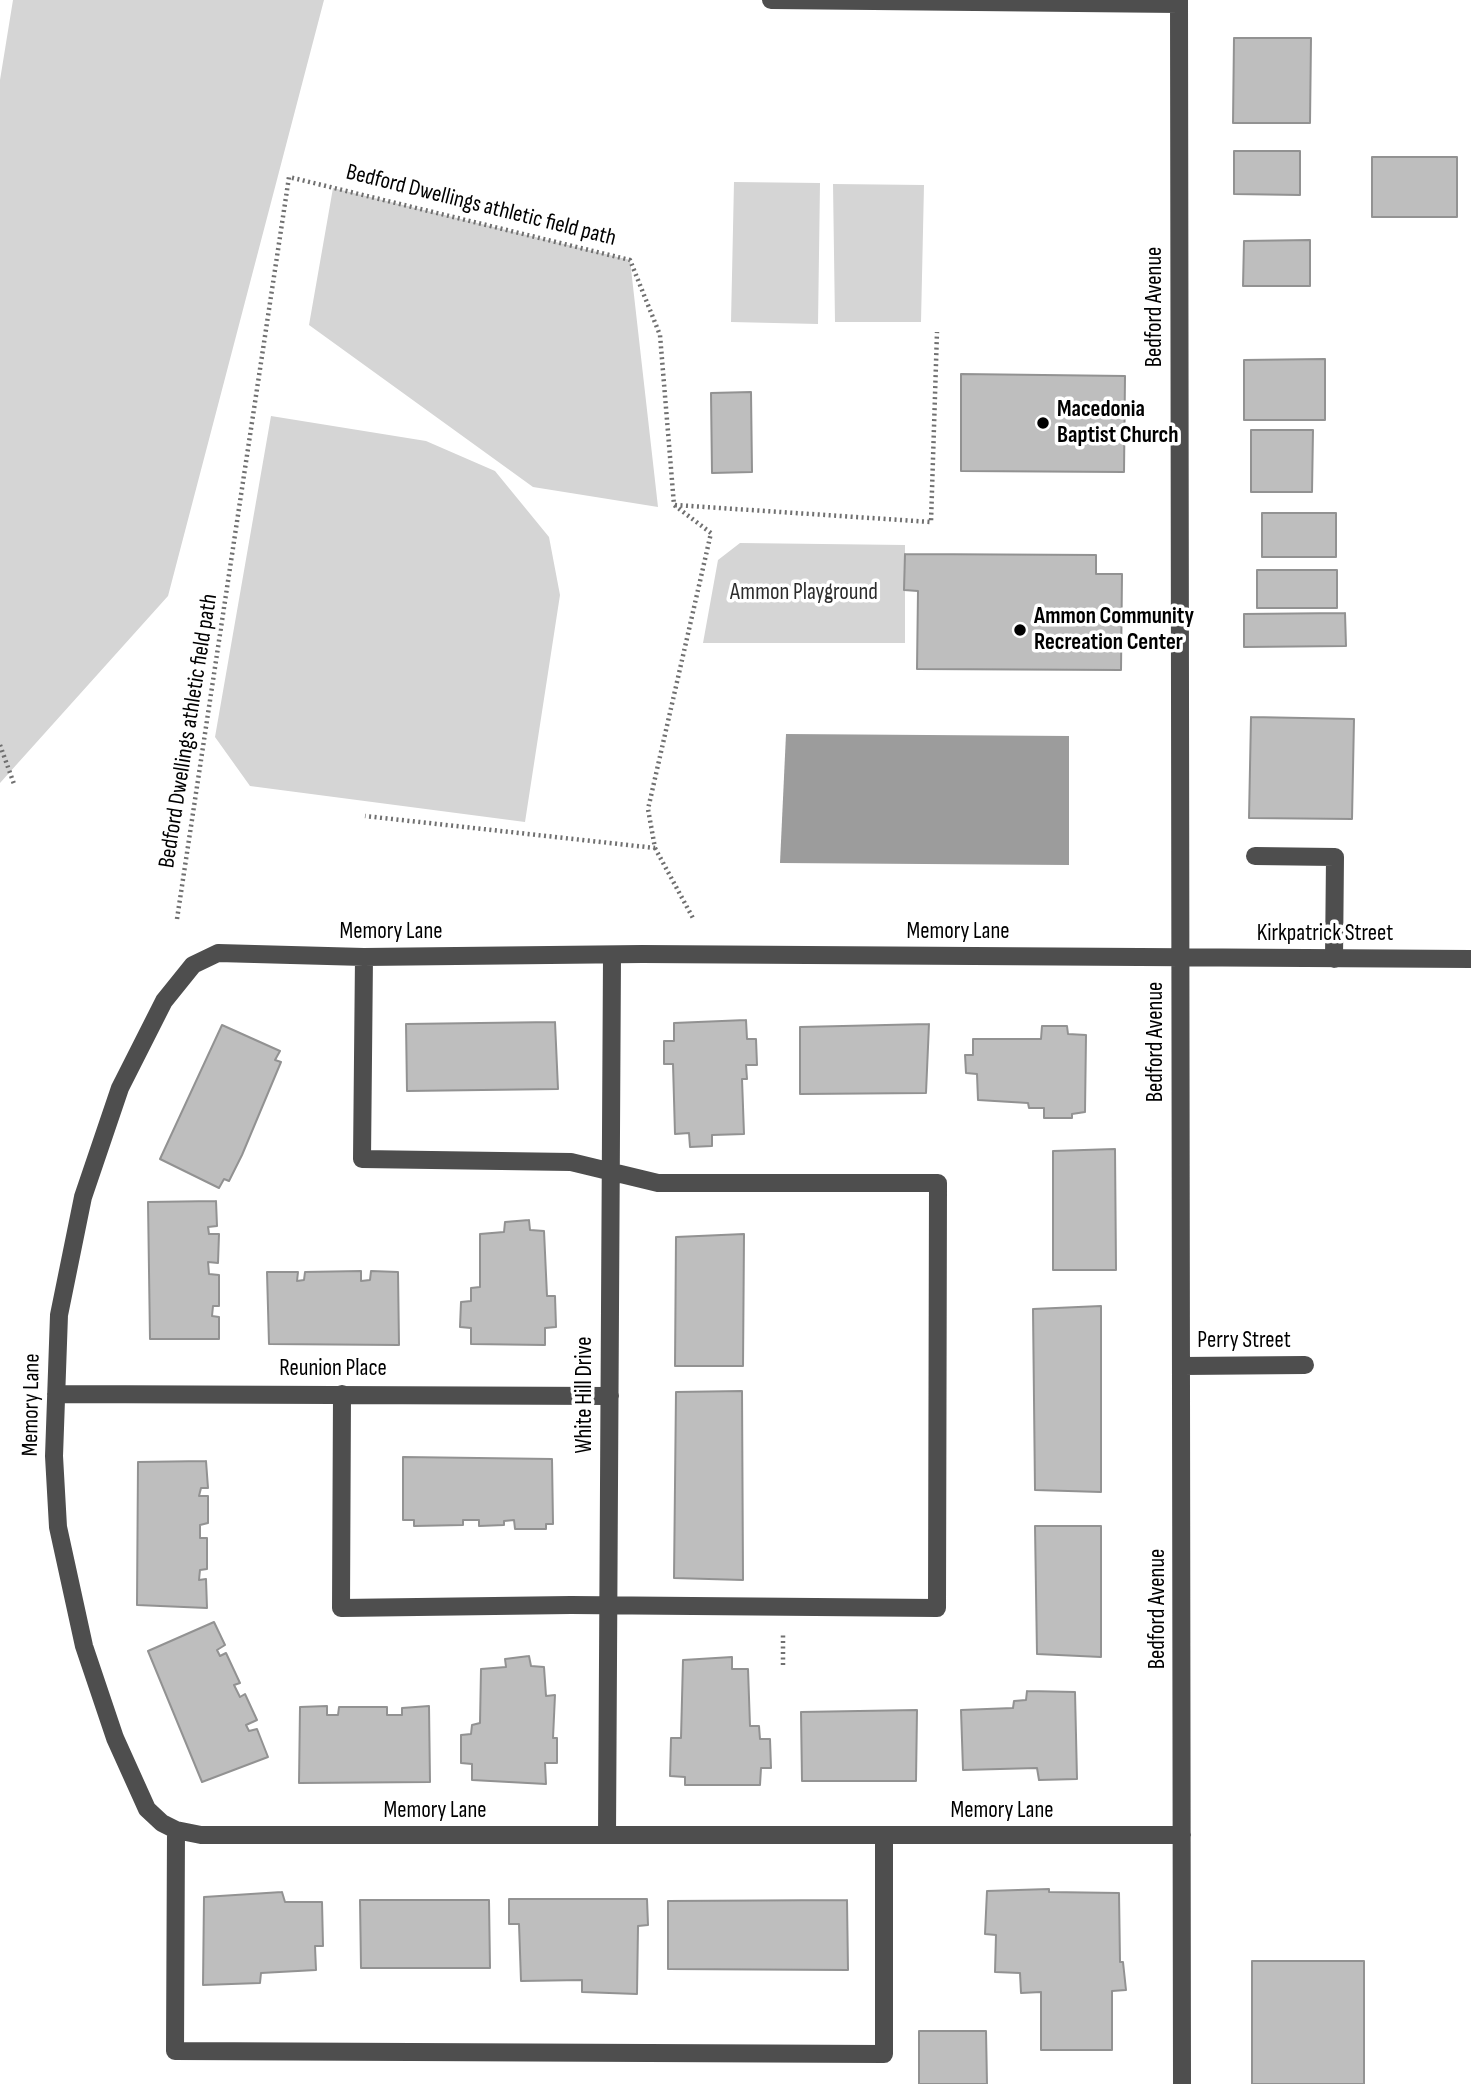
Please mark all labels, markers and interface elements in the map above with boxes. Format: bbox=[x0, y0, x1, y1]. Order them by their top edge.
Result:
street label: Bedford Dwellings athletic field path bbox=[343, 159, 619, 253]
street label: Bedford Avenue bbox=[1141, 247, 1169, 367]
place label: Macedonia Baptist Church bbox=[1057, 396, 1179, 450]
marker: Macedonia Baptist Church bbox=[1035, 415, 1051, 431]
park label: Ammon Playground bbox=[730, 579, 878, 607]
street label: Bedford Dwellings athletic field path bbox=[154, 592, 224, 870]
place label: Ammon Community Recreation Center bbox=[1034, 603, 1194, 657]
marker: Ammon Community Recreation Center bbox=[1012, 622, 1028, 638]
street label: Memory Lane bbox=[340, 918, 442, 946]
street label: Memory Lane bbox=[907, 918, 1009, 946]
street label: Kirkpatrick Street bbox=[1257, 920, 1393, 948]
street label: Bedford Avenue bbox=[1142, 982, 1170, 1102]
street label: Perry Street bbox=[1197, 1327, 1291, 1355]
street label: White Hill Drive bbox=[571, 1336, 599, 1454]
street label: Memory Lane bbox=[17, 1353, 47, 1457]
street label: Reunion Place bbox=[279, 1355, 387, 1383]
street label: Bedford Avenue bbox=[1144, 1549, 1172, 1669]
street label: Memory Lane bbox=[384, 1797, 486, 1825]
street label: Memory Lane bbox=[951, 1797, 1053, 1825]

